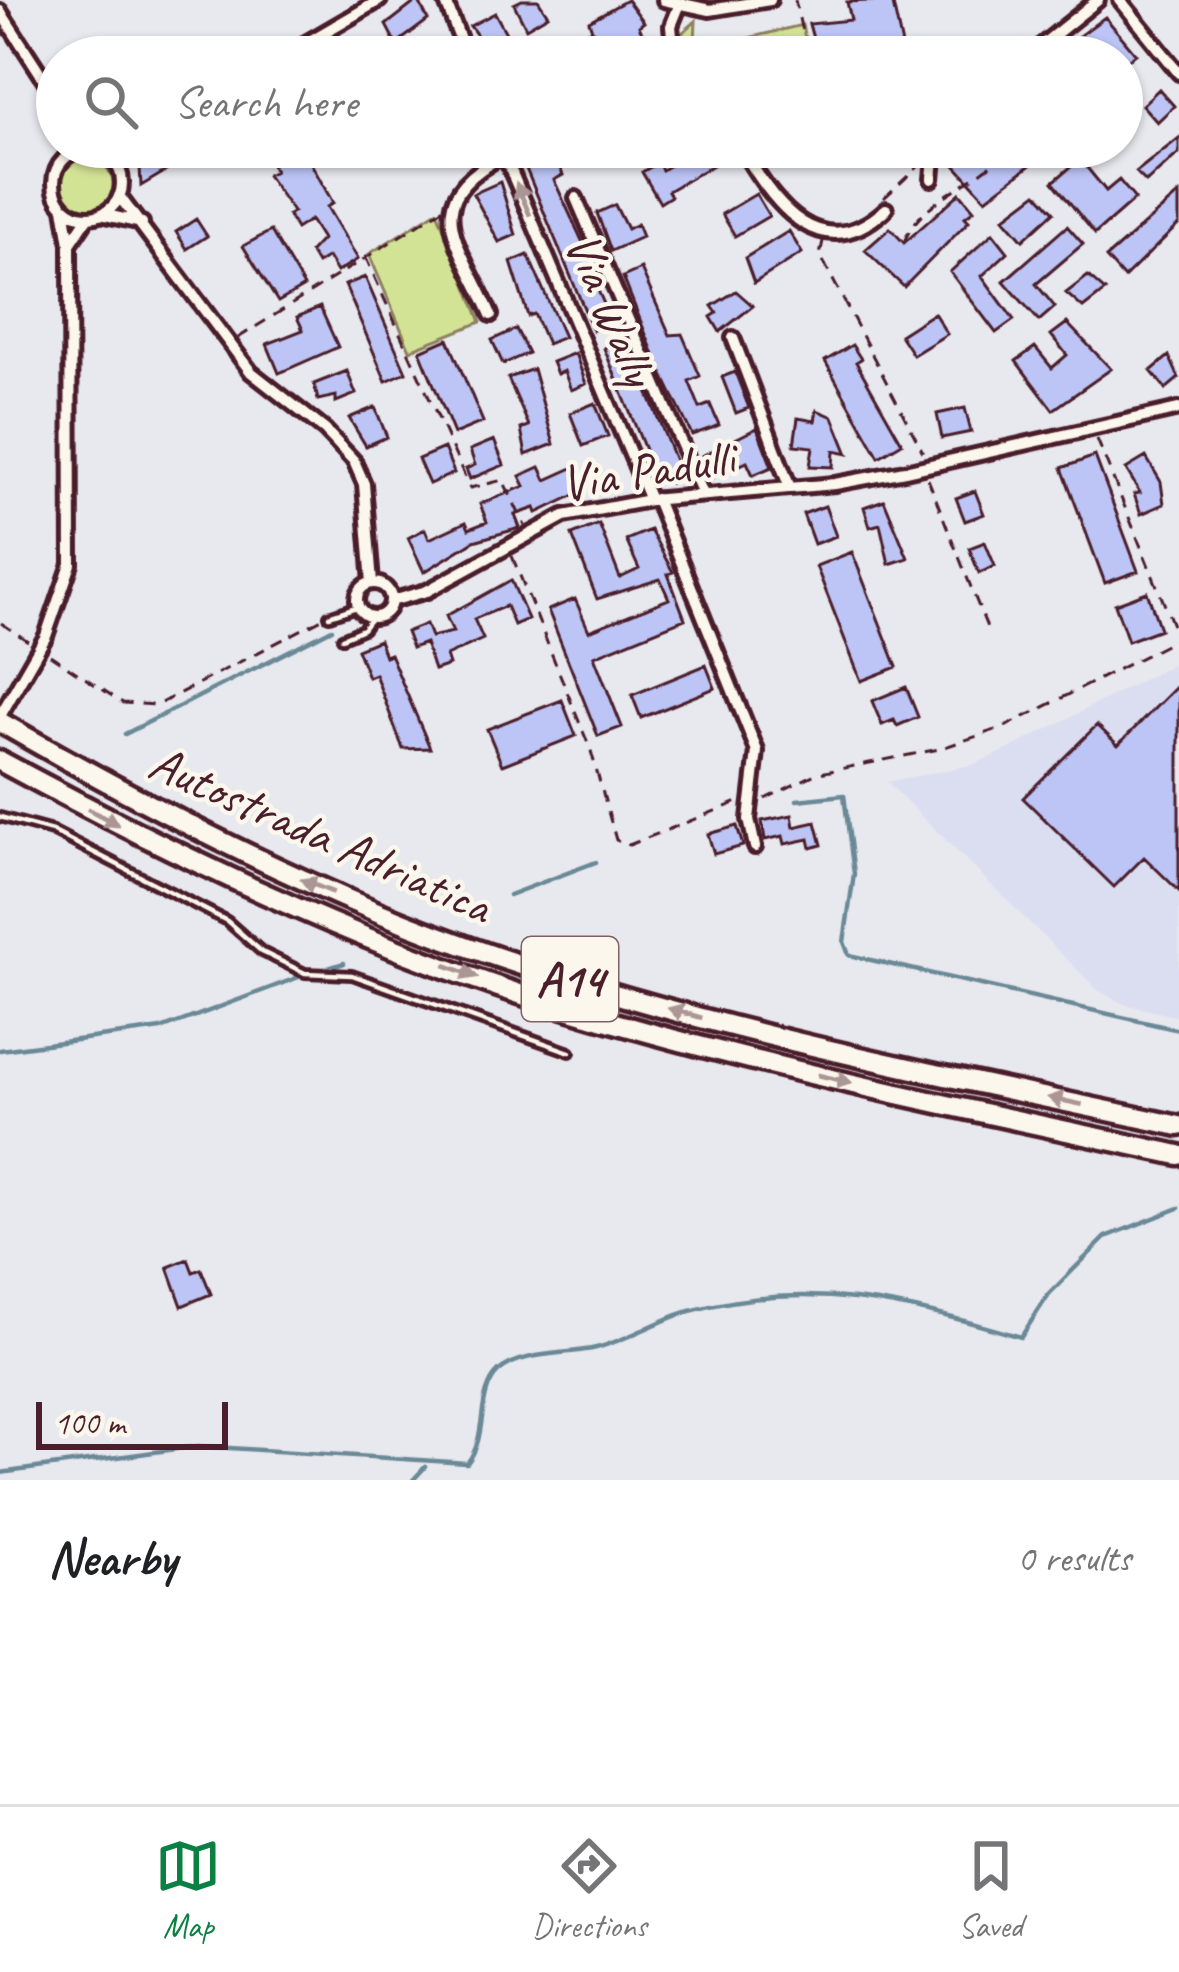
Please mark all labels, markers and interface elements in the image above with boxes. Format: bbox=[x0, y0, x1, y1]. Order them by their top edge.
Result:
search box bbox=[36, 36, 1143, 168]
icon: search bbox=[78, 69, 144, 135]
text: Search here bbox=[174, 74, 357, 131]
one-way arrow bbox=[513, 180, 532, 216]
street label: Via Wally bbox=[550, 222, 674, 399]
street label: Via Padulli bbox=[556, 424, 744, 515]
street label: Autostrada Adriatica bbox=[140, 730, 505, 939]
one-way arrow bbox=[85, 806, 120, 827]
one-way arrow bbox=[298, 875, 334, 894]
road number: A14 bbox=[522, 937, 618, 1021]
one-way arrow bbox=[443, 963, 479, 981]
one-way arrow bbox=[666, 1003, 703, 1021]
one-way arrow bbox=[816, 1071, 854, 1090]
one-way arrow bbox=[1045, 1091, 1083, 1110]
scale bar bbox=[36, 1396, 228, 1449]
text: 100 m bbox=[54, 1402, 125, 1444]
text: Nearby bbox=[48, 1526, 176, 1590]
text: 0 results bbox=[1017, 1534, 1131, 1583]
tab: Map bbox=[155, 1833, 221, 1947]
tab: Directions bbox=[532, 1833, 647, 1947]
tab: Saved bbox=[958, 1833, 1024, 1947]

